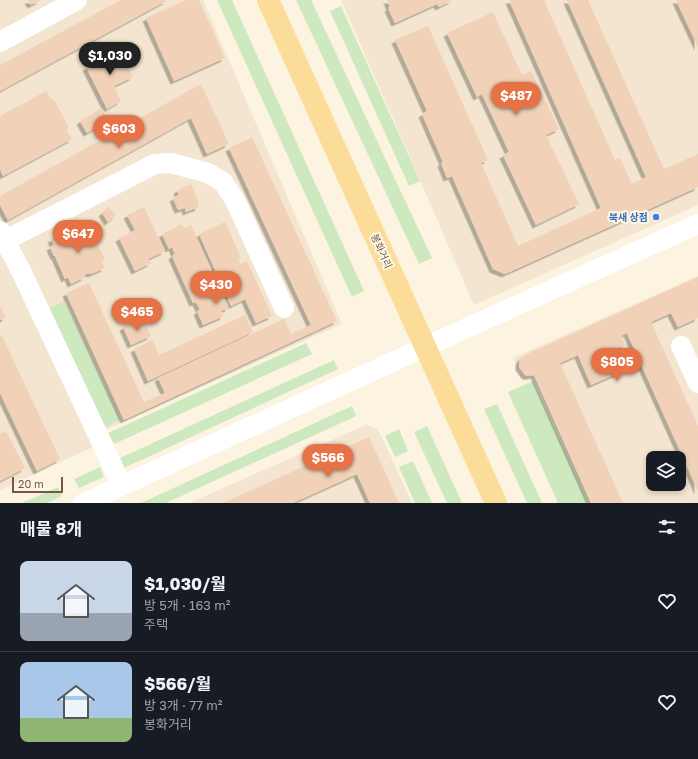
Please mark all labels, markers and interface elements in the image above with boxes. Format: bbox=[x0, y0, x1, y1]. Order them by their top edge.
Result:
pin: $1,030 bbox=[77, 42, 143, 76]
text: $1,030 bbox=[88, 47, 132, 63]
pin: $487 bbox=[492, 82, 540, 116]
text: $487 bbox=[500, 87, 532, 103]
pin: $603 bbox=[95, 115, 143, 149]
text: $603 bbox=[102, 120, 136, 136]
place label: 북새 상점 bbox=[609, 211, 648, 223]
marker: 북새 상점 bbox=[651, 212, 661, 222]
pin: $647 bbox=[54, 220, 102, 254]
text: $647 bbox=[62, 225, 94, 241]
street label: 봉화거리 bbox=[369, 232, 395, 270]
pin: $430 bbox=[192, 271, 240, 305]
text: $430 bbox=[199, 276, 233, 292]
pin: $465 bbox=[113, 298, 161, 332]
text: $465 bbox=[120, 303, 154, 319]
pin: $805 bbox=[593, 348, 641, 382]
text: $805 bbox=[600, 353, 634, 369]
pin: $566 bbox=[304, 444, 352, 478]
text: $566 bbox=[311, 449, 345, 465]
map controls bbox=[646, 451, 686, 491]
button: layers bbox=[646, 451, 686, 491]
scale bar bbox=[12, 475, 63, 494]
text: 20 m bbox=[18, 477, 44, 490]
icon: filters bbox=[656, 516, 678, 538]
text: 매물 8개 bbox=[20, 518, 82, 539]
text: $1,030/월 bbox=[144, 573, 226, 594]
icon: home bbox=[52, 577, 100, 625]
icon: heart bbox=[656, 590, 678, 612]
text: 방 5개 · 163 m² bbox=[144, 597, 230, 613]
text: 주택 bbox=[144, 616, 168, 632]
text: $566/월 bbox=[144, 673, 211, 694]
icon: home bbox=[52, 678, 100, 726]
icon: heart bbox=[656, 691, 678, 713]
text: 방 3개 · 77 m² bbox=[144, 697, 222, 713]
text: 봉화거리 bbox=[144, 716, 192, 732]

